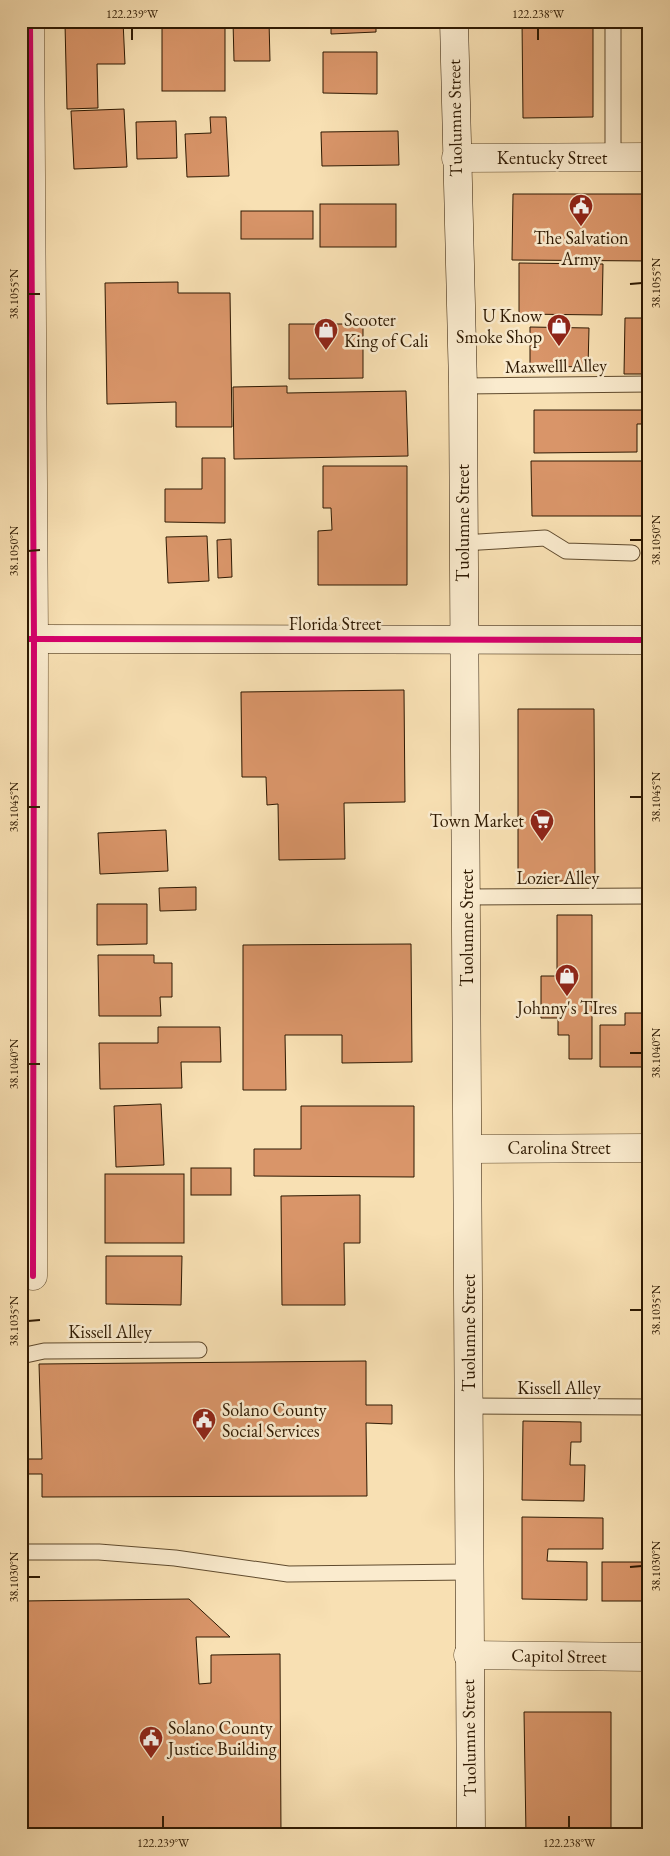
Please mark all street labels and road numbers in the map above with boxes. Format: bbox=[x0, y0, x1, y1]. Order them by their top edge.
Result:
street label: Tuolumne Street bbox=[442, 59, 467, 177]
street label: Kentucky Street bbox=[497, 146, 608, 169]
street label: Maxwelll Alley bbox=[505, 353, 607, 378]
street label: Tuolumne Street bbox=[451, 464, 474, 582]
street label: Florida Street bbox=[289, 612, 381, 635]
street label: Lozier Alley bbox=[517, 866, 600, 889]
street label: Tuolumne Street bbox=[455, 869, 478, 987]
street label: Carolina Street bbox=[507, 1136, 611, 1159]
street label: Tuolumne Street bbox=[457, 1274, 480, 1392]
street label: Kissell Alley bbox=[68, 1320, 152, 1343]
street label: Kissell Alley bbox=[517, 1376, 601, 1399]
street label: Capitol Street bbox=[511, 1643, 607, 1668]
street label: Tuolumne Street bbox=[456, 1679, 481, 1797]

